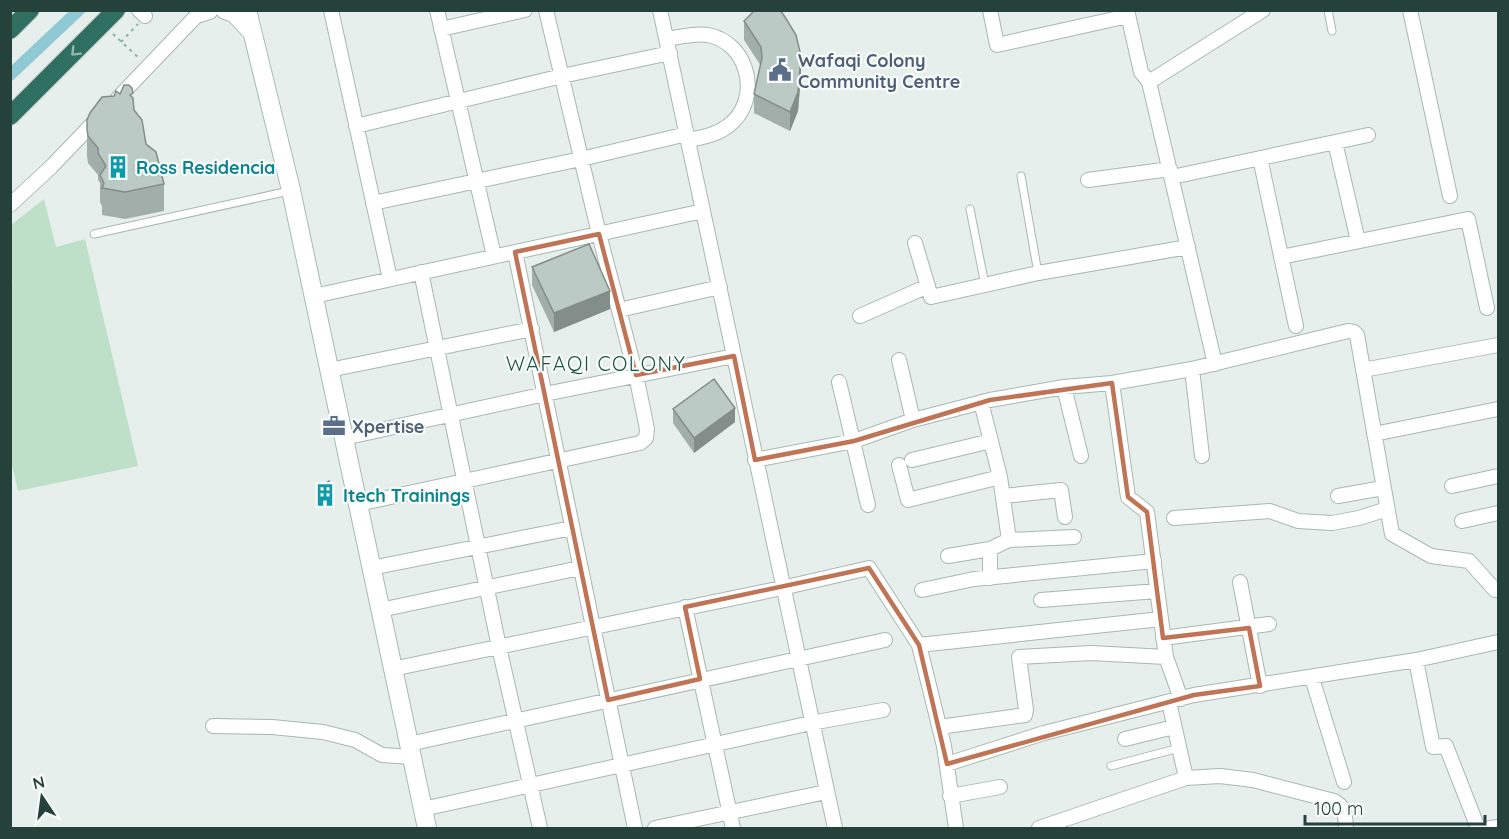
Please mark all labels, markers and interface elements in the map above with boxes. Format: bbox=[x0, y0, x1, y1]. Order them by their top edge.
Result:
one-way arrow bbox=[71, 45, 81, 56]
place label: Wafaqi Colony Community Centre bbox=[798, 49, 960, 93]
public building icon: Wafaqi Colony Community Centre bbox=[767, 57, 793, 83]
building icon: Ross Residencia bbox=[105, 154, 131, 180]
place label: Ross Residencia bbox=[136, 156, 275, 179]
district label: WAFAQI COLONY bbox=[506, 351, 686, 376]
office icon: Xpertise bbox=[321, 413, 347, 439]
place label: Xpertise bbox=[352, 415, 424, 438]
building icon: Itech Trainings bbox=[312, 482, 338, 508]
place label: Itech Trainings bbox=[343, 484, 470, 507]
north arrow bbox=[12, 767, 72, 827]
text: N bbox=[31, 771, 47, 793]
scale bar bbox=[1305, 788, 1485, 826]
text: 100 m bbox=[1314, 797, 1363, 820]

